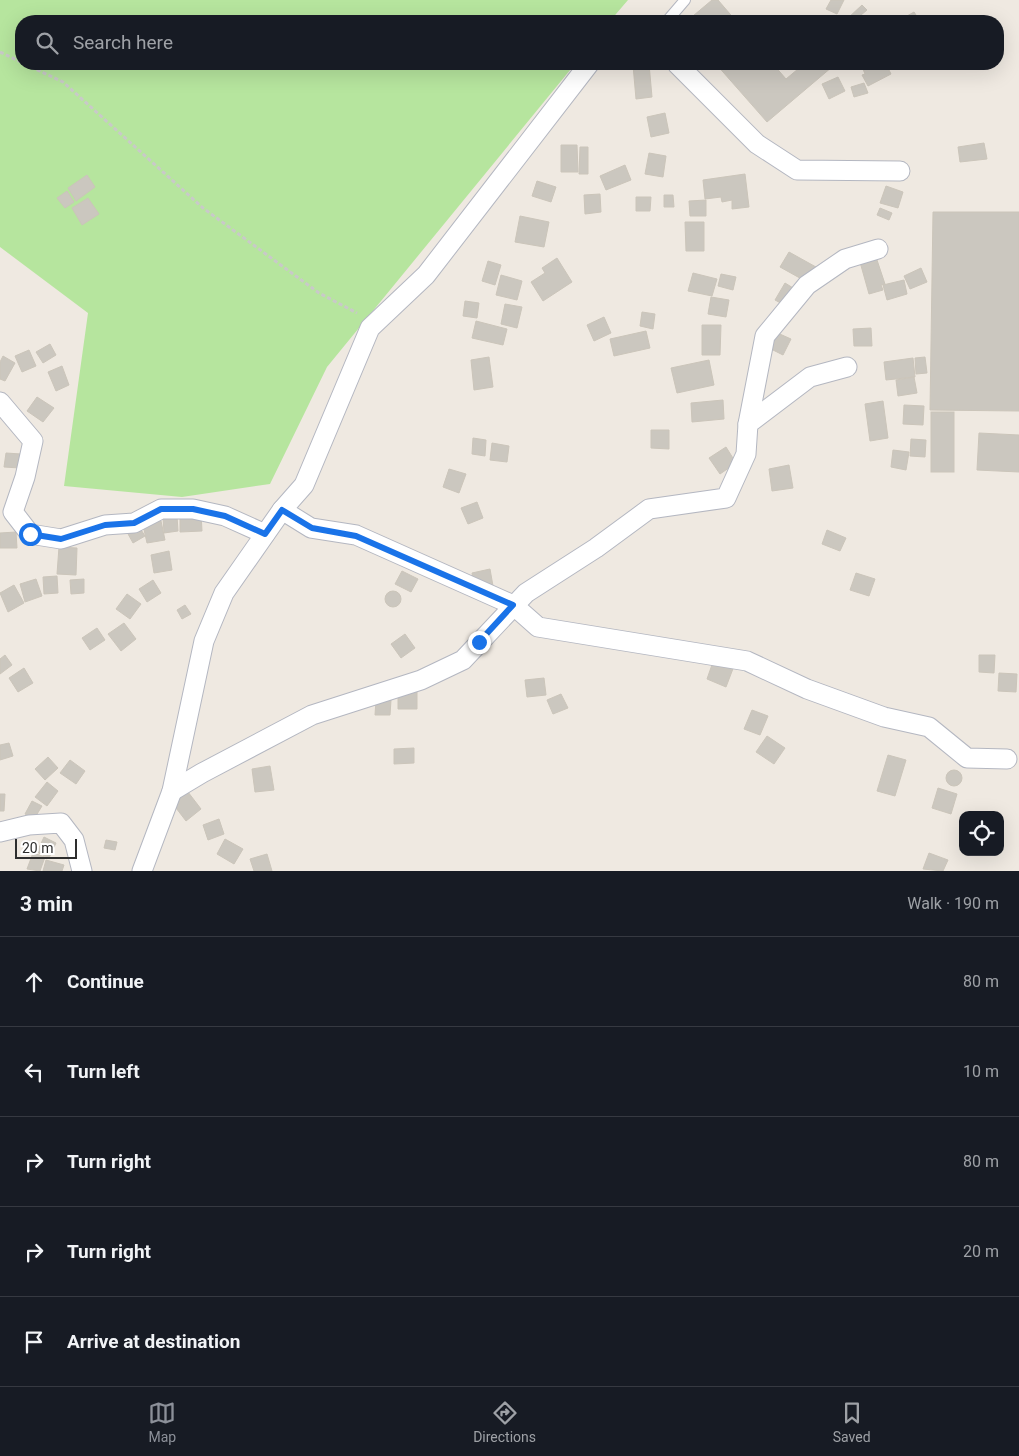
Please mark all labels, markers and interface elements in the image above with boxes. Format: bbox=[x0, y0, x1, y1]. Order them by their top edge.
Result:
search box bbox=[15, 15, 1004, 70]
icon: search bbox=[33, 29, 61, 57]
text: Search here bbox=[73, 31, 173, 54]
route start bbox=[19, 523, 42, 546]
route end bbox=[468, 631, 491, 654]
map controls bbox=[959, 811, 1004, 856]
button: locate bbox=[959, 811, 1004, 856]
scale bar bbox=[15, 836, 78, 859]
text: 20 m bbox=[22, 840, 54, 856]
text: 3 min bbox=[20, 892, 73, 916]
text: Walk · 190 m bbox=[907, 894, 999, 913]
icon: ahead bbox=[20, 968, 48, 996]
text: Continue bbox=[67, 970, 144, 993]
text: 80 m bbox=[963, 972, 999, 991]
icon: left bbox=[20, 1058, 48, 1086]
text: Turn left bbox=[67, 1060, 140, 1083]
text: 10 m bbox=[963, 1062, 999, 1081]
icon: right bbox=[20, 1148, 48, 1176]
text: Turn right bbox=[67, 1150, 151, 1173]
text: 80 m bbox=[963, 1152, 999, 1171]
icon: right bbox=[20, 1238, 48, 1266]
text: Turn right bbox=[67, 1240, 151, 1263]
text: 20 m bbox=[963, 1242, 999, 1261]
icon: arrive bbox=[20, 1328, 48, 1356]
text: Arrive at destination bbox=[67, 1330, 240, 1353]
tab: Map bbox=[148, 1399, 176, 1445]
tab: Directions bbox=[473, 1399, 536, 1445]
tab: Saved bbox=[833, 1399, 871, 1445]

